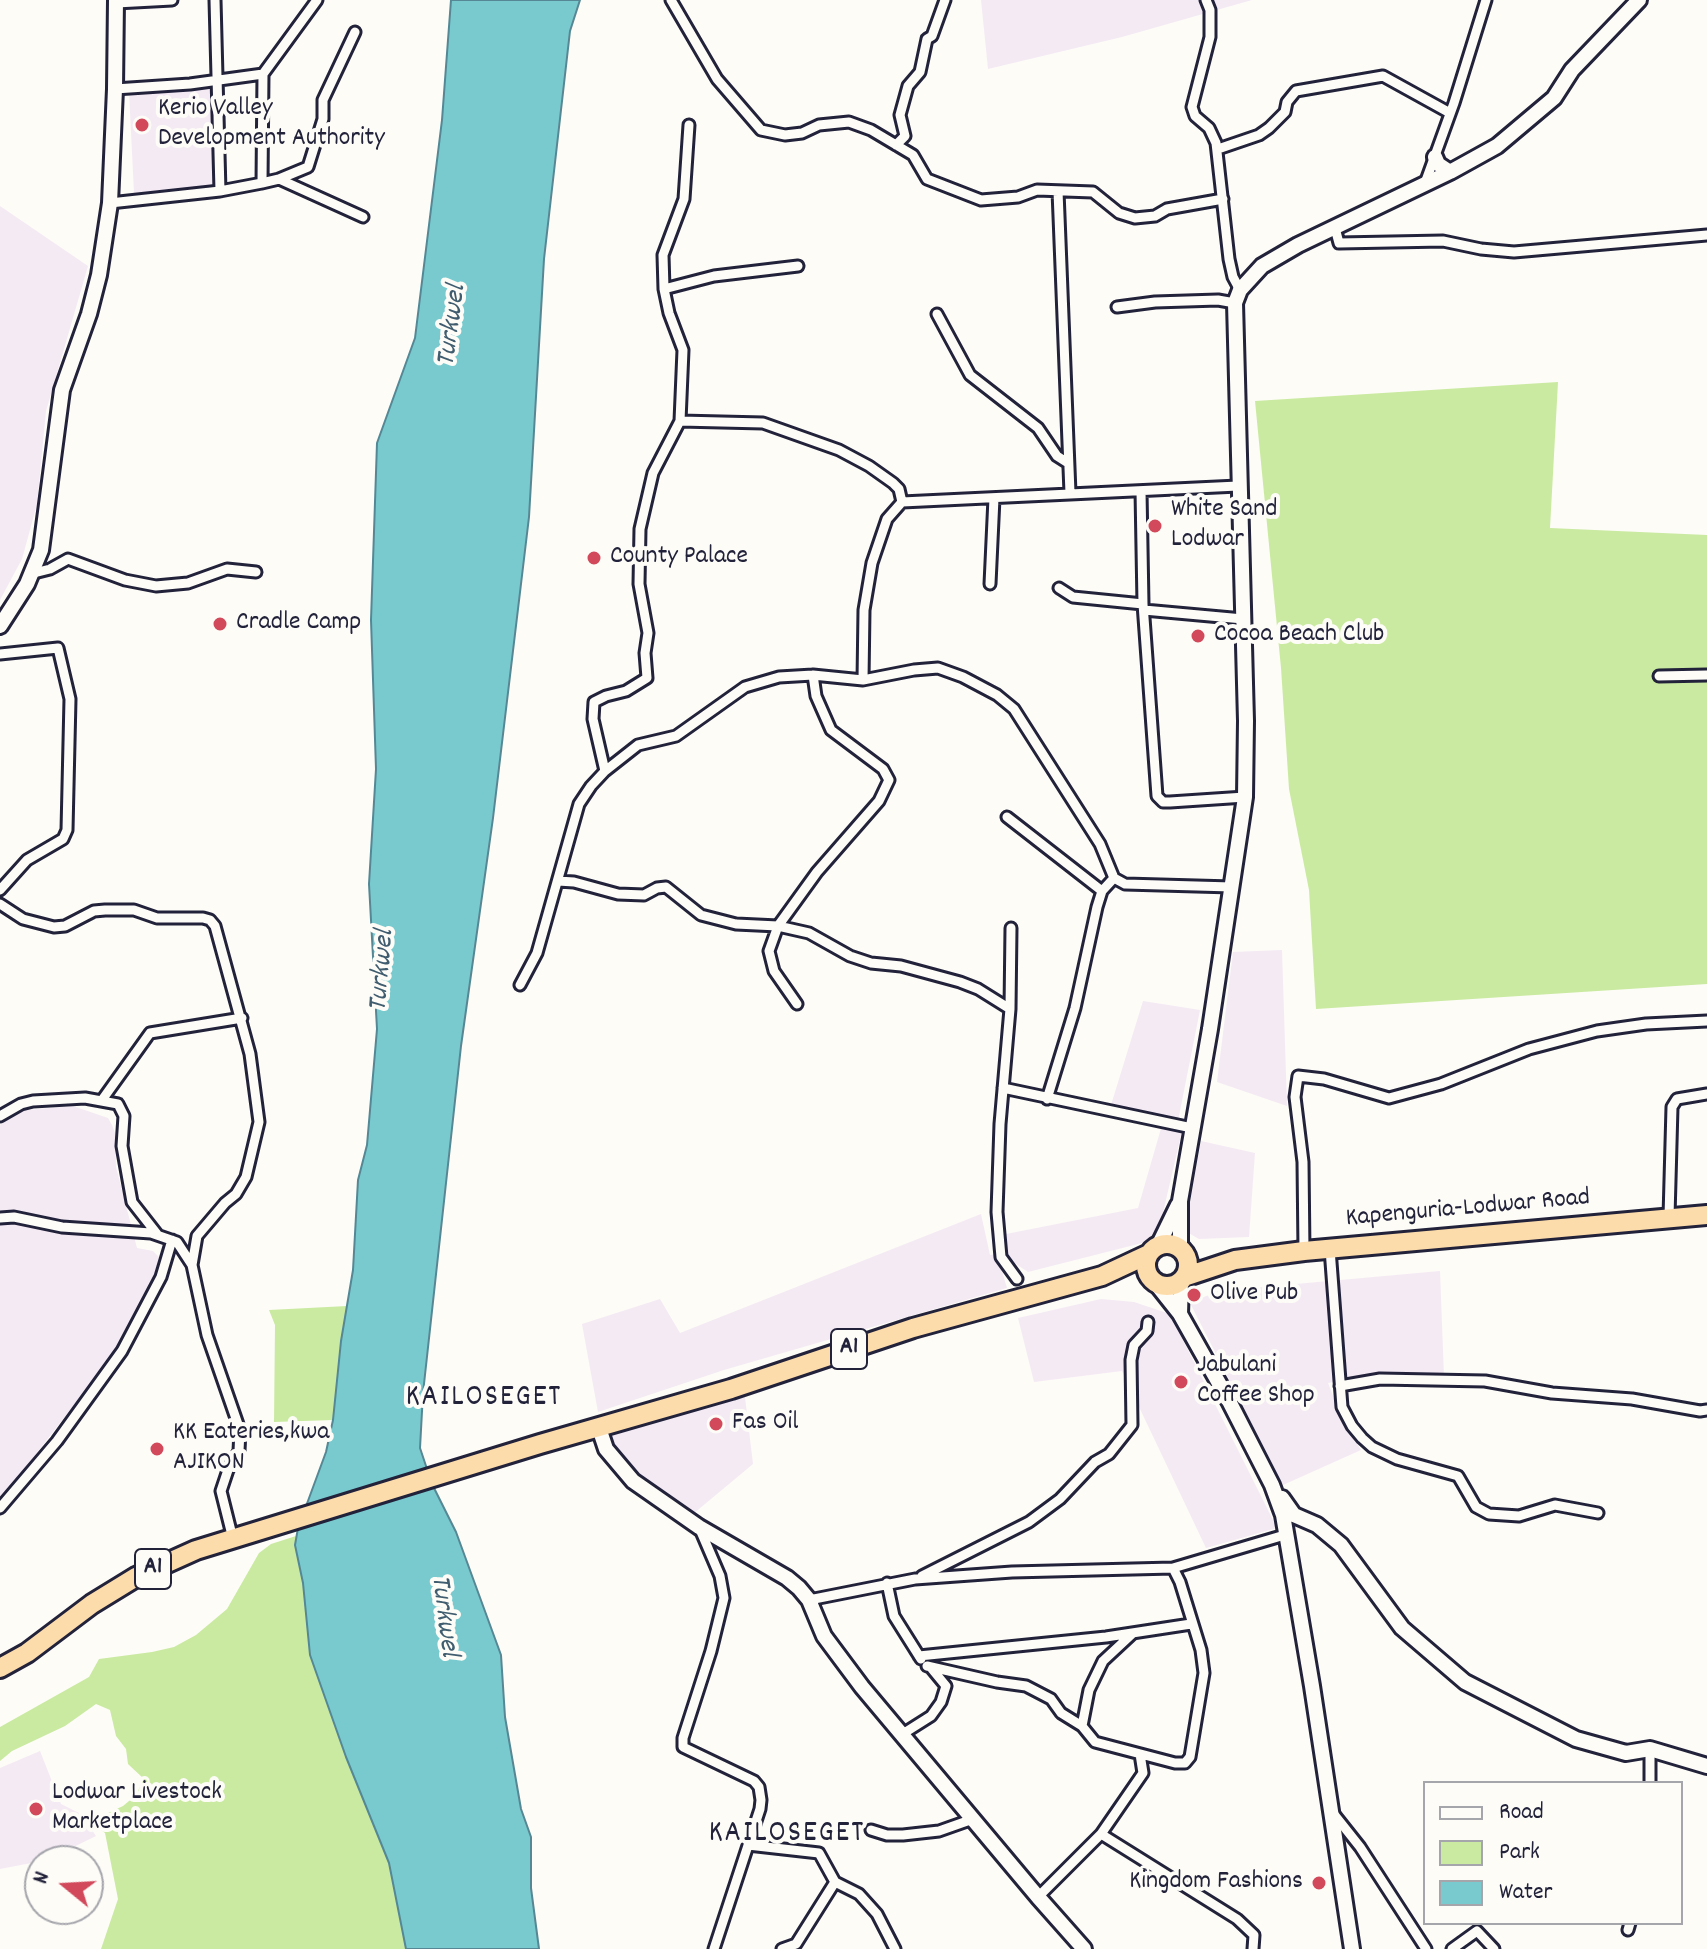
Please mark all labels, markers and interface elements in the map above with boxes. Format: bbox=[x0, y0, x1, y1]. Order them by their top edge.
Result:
place label: Kerio Valley Development Authority bbox=[158, 94, 385, 156]
marker: Kerio Valley Development Authority bbox=[133, 116, 151, 134]
water label: Turkwel bbox=[432, 283, 476, 369]
place label: White Sand Lodwar bbox=[1171, 495, 1277, 556]
marker: White Sand Lodwar bbox=[1146, 517, 1164, 535]
place label: County Palace bbox=[610, 542, 748, 574]
marker: County Palace bbox=[585, 549, 603, 567]
place label: Cradle Camp bbox=[236, 608, 361, 640]
marker: Cradle Camp bbox=[211, 615, 229, 633]
place label: Cocoa Beach Club bbox=[1214, 620, 1384, 652]
marker: Cocoa Beach Club bbox=[1189, 627, 1207, 645]
water label: Turkwel bbox=[364, 929, 404, 1013]
street label: Kapenguria-Lodwar Road bbox=[1344, 1184, 1592, 1236]
place label: Olive Pub bbox=[1210, 1279, 1298, 1311]
marker: Olive Pub bbox=[1185, 1286, 1203, 1304]
road number: A1 bbox=[831, 1329, 867, 1369]
place label: Jabulani Coffee Shop bbox=[1197, 1351, 1315, 1412]
marker: Jabulani Coffee Shop bbox=[1172, 1373, 1190, 1391]
district label: KAILOSEGET bbox=[406, 1382, 562, 1418]
place label: Fas Oil bbox=[732, 1408, 799, 1440]
marker: Fas Oil bbox=[707, 1415, 725, 1433]
place label: KK Eateries,kwa AJIKON bbox=[173, 1418, 329, 1480]
marker: KK Eateries,kwa AJIKON bbox=[148, 1440, 166, 1458]
road number: A1 bbox=[135, 1549, 171, 1589]
water label: Turkwel bbox=[420, 1573, 464, 1659]
place label: Lodwar Livestock Marketplace bbox=[52, 1778, 222, 1840]
legend bbox=[1423, 1781, 1683, 1925]
text: Road bbox=[1499, 1796, 1544, 1830]
marker: Lodwar Livestock Marketplace bbox=[27, 1800, 45, 1818]
district label: KAILOSEGET bbox=[709, 1818, 865, 1854]
text: Park bbox=[1499, 1836, 1540, 1870]
north arrow bbox=[24, 1845, 104, 1925]
place label: Kingdom Fashions bbox=[1129, 1867, 1303, 1899]
text: N bbox=[26, 1868, 59, 1888]
marker: Kingdom Fashions bbox=[1310, 1874, 1328, 1892]
text: Water bbox=[1499, 1876, 1552, 1910]

